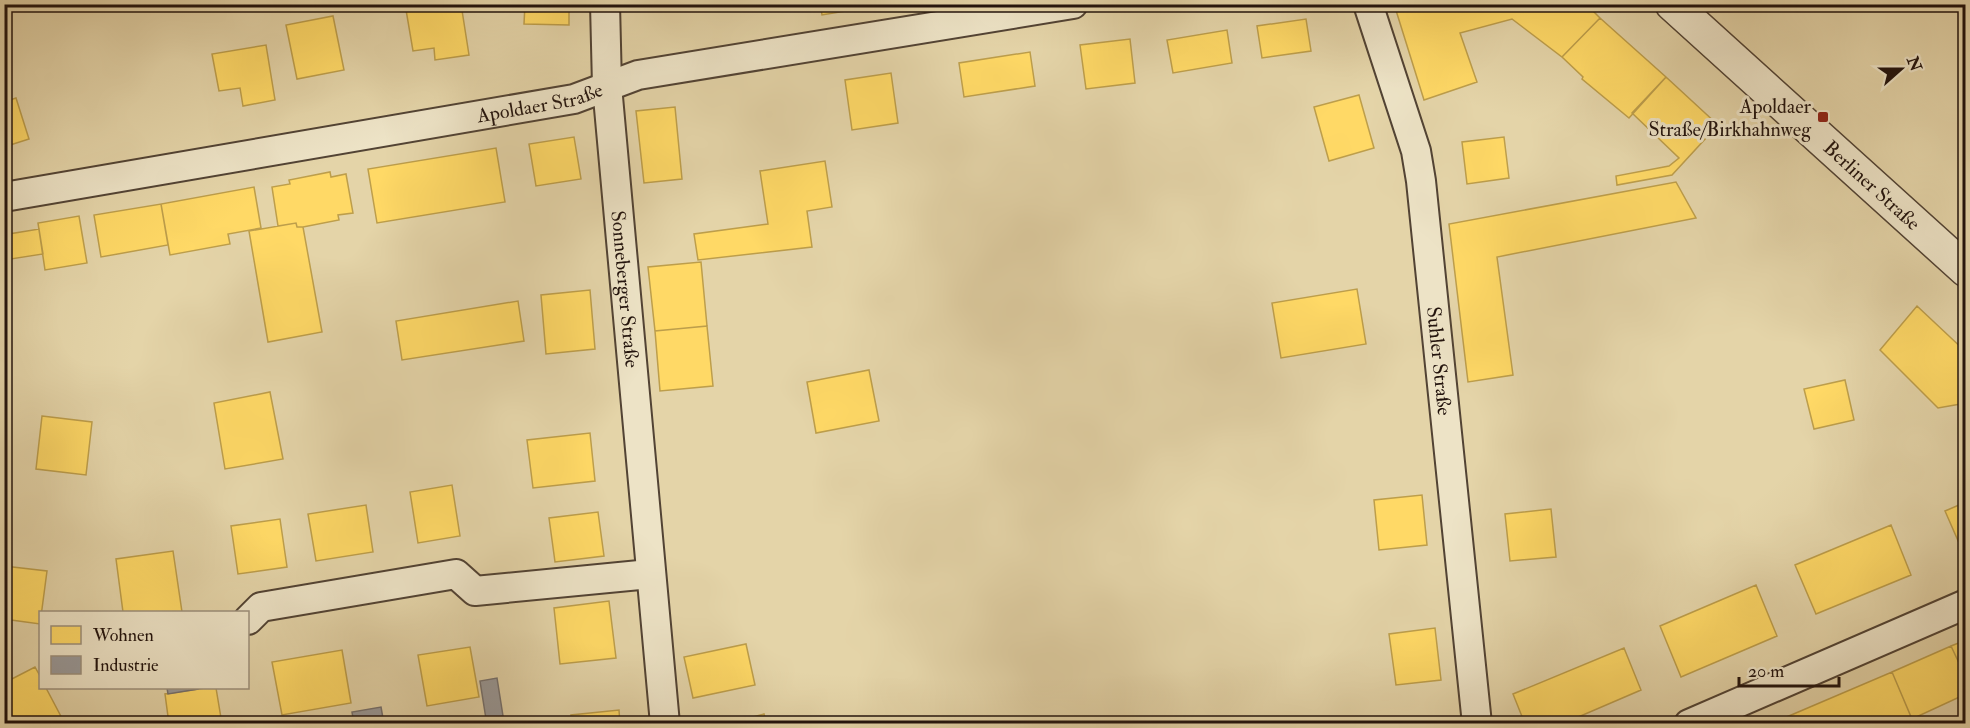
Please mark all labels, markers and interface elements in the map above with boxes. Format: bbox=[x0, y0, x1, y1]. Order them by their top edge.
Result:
north arrow bbox=[1871, 39, 1931, 99]
text: N bbox=[1902, 53, 1926, 75]
street label: Apoldaer Straße bbox=[474, 77, 606, 129]
place label: Apoldaer Straße/Birkhahnweg bbox=[1649, 94, 1812, 142]
marker: Apoldaer Straße/Birkhahnweg bbox=[1816, 110, 1830, 124]
street label: Berliner Straße bbox=[1818, 135, 1926, 236]
street label: Sonneberger Straße bbox=[605, 210, 645, 369]
street label: Suhler Straße bbox=[1421, 305, 1457, 417]
legend bbox=[39, 611, 249, 689]
text: Wohnen bbox=[92, 624, 154, 647]
scale bar bbox=[1739, 650, 1840, 688]
text: Industrie bbox=[93, 654, 159, 677]
text: 20 m bbox=[1748, 660, 1784, 683]

